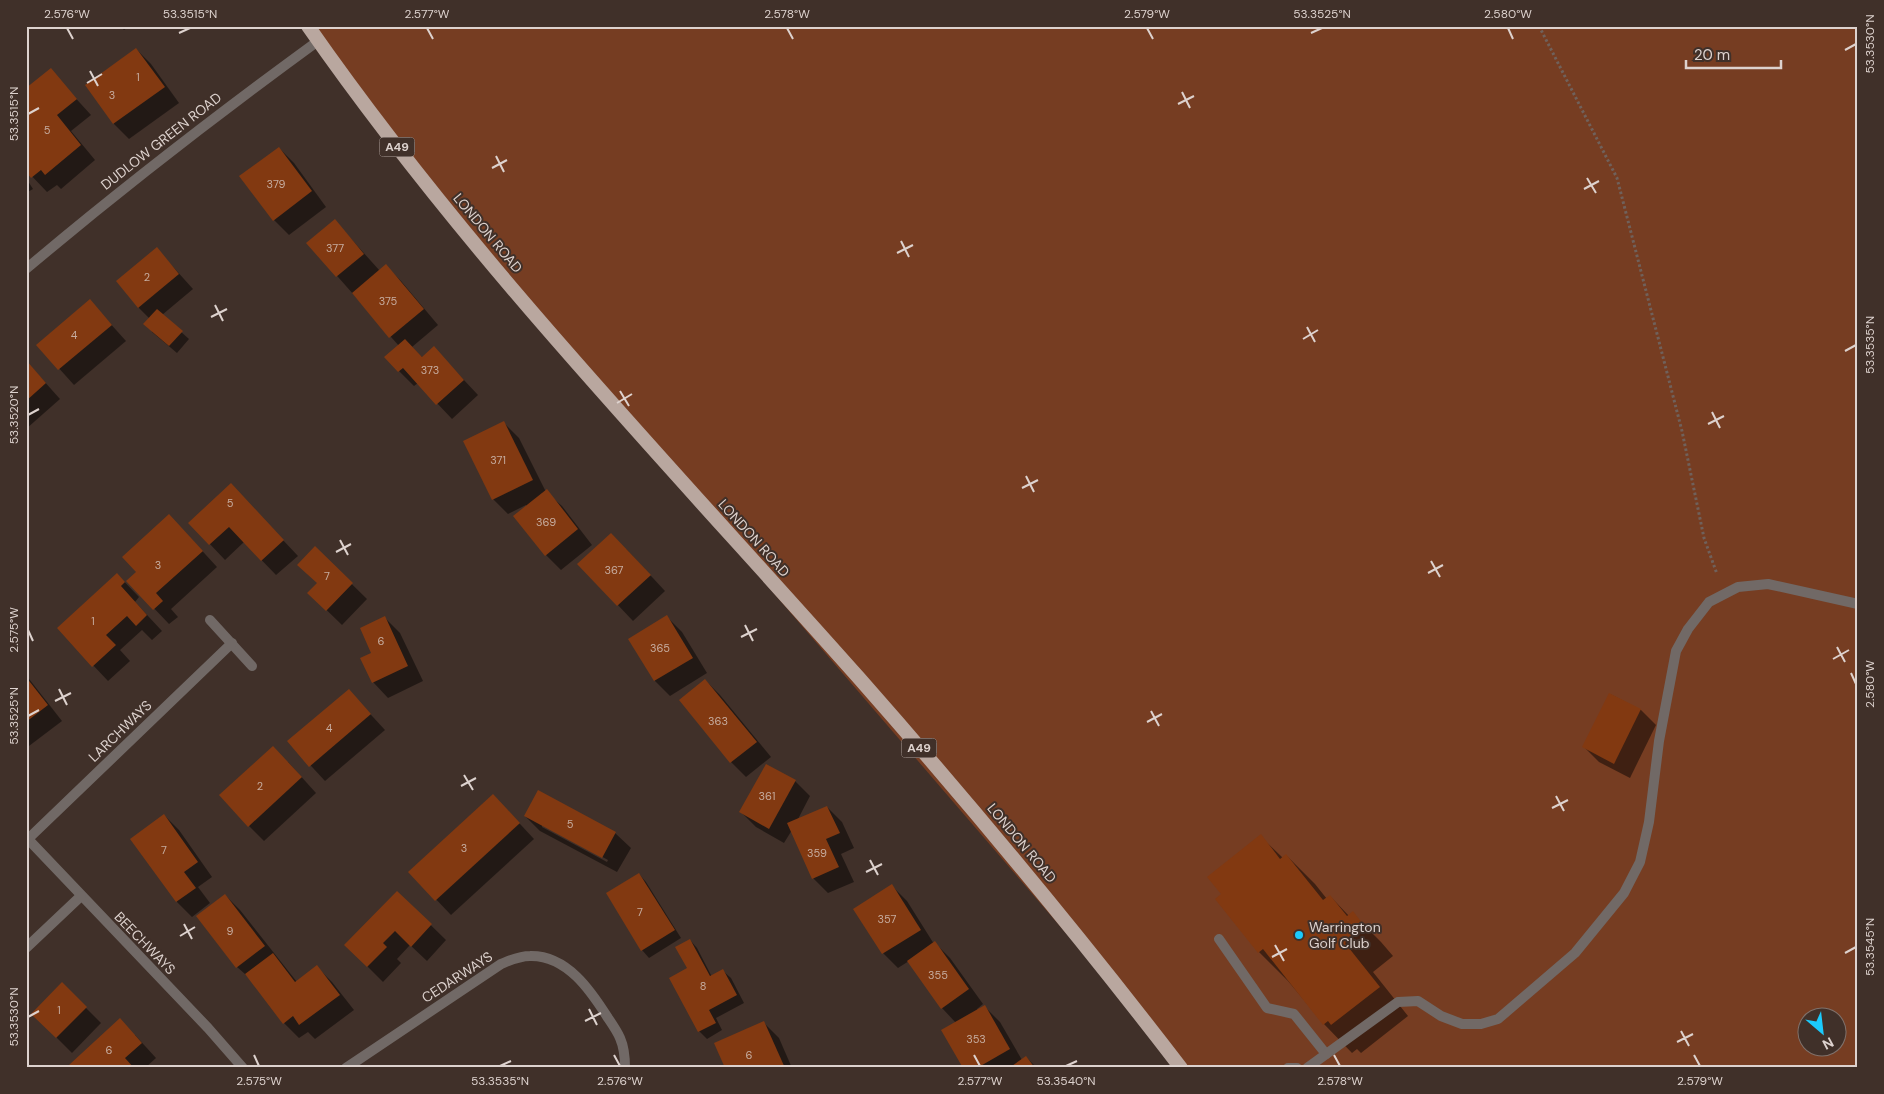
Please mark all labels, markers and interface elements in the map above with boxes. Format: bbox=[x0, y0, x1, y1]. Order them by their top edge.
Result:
text: 2.576°W bbox=[44, 6, 90, 22]
text: 53.3515°N bbox=[163, 6, 217, 22]
text: 2.577°W bbox=[405, 6, 450, 22]
text: 2.578°W bbox=[764, 6, 810, 22]
text: 2.579°W bbox=[1124, 6, 1170, 22]
text: 53.3525°N bbox=[1293, 6, 1351, 22]
text: 2.580°W bbox=[1484, 6, 1532, 22]
text: 53.3530°N bbox=[1862, 15, 1878, 73]
scale bar bbox=[1686, 38, 1782, 70]
text: 20 m bbox=[1694, 45, 1730, 65]
house number: 1 bbox=[136, 70, 140, 84]
text: 53.3515°N bbox=[6, 87, 22, 141]
street label: DUDLOW GREEN ROAD bbox=[97, 88, 225, 194]
house number: 3 bbox=[109, 88, 115, 102]
house number: 5 bbox=[44, 123, 51, 137]
road number: A49 bbox=[380, 138, 414, 156]
house number: 379 bbox=[267, 177, 285, 191]
street label: LONDON ROAD bbox=[450, 190, 526, 276]
house number: 377 bbox=[326, 241, 344, 255]
house number: 2 bbox=[144, 270, 150, 284]
house number: 375 bbox=[379, 294, 398, 308]
text: 53.3535°N bbox=[1862, 316, 1878, 374]
house number: 4 bbox=[71, 328, 78, 342]
house number: 373 bbox=[421, 363, 439, 377]
text: 53.3520°N bbox=[6, 386, 22, 444]
house number: 371 bbox=[490, 453, 506, 467]
street label: LONDON ROAD bbox=[714, 495, 794, 581]
house number: 5 bbox=[227, 496, 234, 510]
house number: 369 bbox=[536, 515, 556, 529]
house number: 3 bbox=[155, 558, 161, 572]
house number: 367 bbox=[605, 563, 624, 577]
house number: 7 bbox=[324, 569, 330, 583]
text: 2.575°W bbox=[6, 607, 22, 653]
house number: 1 bbox=[91, 614, 95, 628]
house number: 6 bbox=[378, 634, 385, 648]
house number: 365 bbox=[650, 641, 670, 655]
text: 2.580°W bbox=[1862, 660, 1878, 708]
text: 53.3525°N bbox=[6, 687, 22, 745]
street label: LARCHWAYS bbox=[85, 696, 155, 766]
house number: 363 bbox=[708, 714, 728, 728]
house number: 4 bbox=[326, 721, 333, 735]
road number: A49 bbox=[902, 738, 936, 758]
house number: 2 bbox=[257, 779, 263, 793]
house number: 361 bbox=[759, 789, 775, 803]
street label: LONDON ROAD bbox=[984, 800, 1060, 886]
house number: 5 bbox=[567, 817, 574, 831]
house number: 3 bbox=[461, 841, 467, 855]
house number: 7 bbox=[161, 843, 167, 857]
house number: 359 bbox=[807, 846, 827, 860]
house number: 7 bbox=[637, 905, 643, 919]
street label: BEECHWAYS bbox=[111, 908, 179, 978]
house number: 357 bbox=[878, 912, 897, 926]
place label: Warrington Golf Club bbox=[1309, 918, 1381, 952]
text: 53.3545°N bbox=[1862, 918, 1878, 976]
house number: 9 bbox=[227, 924, 234, 938]
marker: Warrington Golf Club bbox=[1293, 929, 1305, 941]
street label: CEDARWAYS bbox=[418, 947, 496, 1007]
house number: 355 bbox=[928, 968, 948, 982]
house number: 8 bbox=[700, 979, 706, 993]
text: 53.3530°N bbox=[6, 988, 22, 1046]
house number: 1 bbox=[57, 1003, 61, 1017]
north arrow bbox=[1796, 1006, 1846, 1056]
house number: 353 bbox=[966, 1032, 986, 1046]
text: N bbox=[1819, 1033, 1837, 1054]
house number: 6 bbox=[106, 1043, 113, 1057]
house number: 6 bbox=[746, 1048, 753, 1062]
text: 2.575°W bbox=[236, 1073, 282, 1089]
text: 53.3535°N bbox=[471, 1073, 529, 1089]
text: 2.576°W bbox=[597, 1073, 643, 1089]
text: 2.577°W bbox=[958, 1073, 1003, 1089]
text: 53.3540°N bbox=[1036, 1073, 1096, 1089]
text: 2.578°W bbox=[1317, 1073, 1363, 1089]
text: 2.579°W bbox=[1677, 1073, 1723, 1089]

